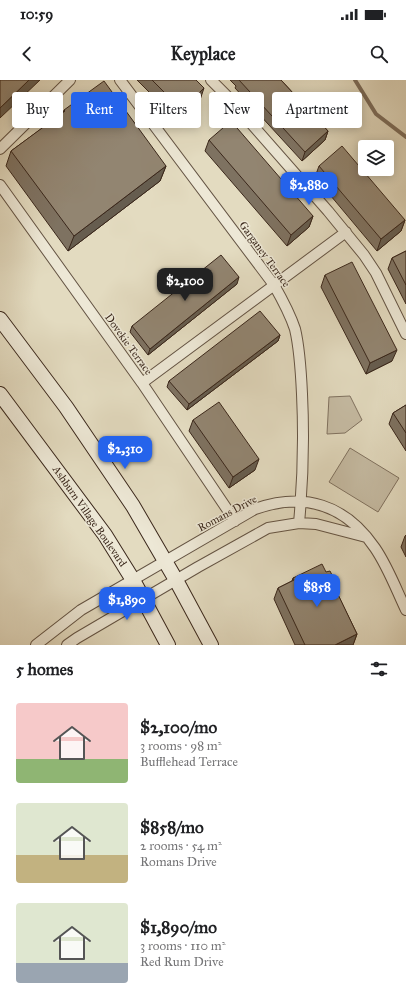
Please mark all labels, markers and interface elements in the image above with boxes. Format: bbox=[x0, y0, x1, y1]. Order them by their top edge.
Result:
text: 10:59 bbox=[20, 5, 53, 23]
icon: back bbox=[16, 43, 38, 65]
text: Keyplace bbox=[171, 43, 235, 65]
icon: search bbox=[368, 43, 390, 65]
chip: Buy bbox=[12, 92, 63, 128]
chip: Rent bbox=[71, 92, 127, 128]
chip: Filters bbox=[135, 92, 201, 128]
chip: New bbox=[209, 92, 264, 128]
chip: Apartment bbox=[272, 92, 362, 128]
map controls bbox=[358, 140, 394, 176]
button: layers bbox=[358, 140, 394, 176]
pin: $2,880 bbox=[276, 172, 342, 206]
text: $2,880 bbox=[289, 177, 329, 193]
street label: Garganey Terrace bbox=[236, 219, 293, 290]
pin: $2,100 bbox=[152, 268, 218, 302]
text: $2,100 bbox=[166, 273, 204, 289]
street label: Dovekie Terrace bbox=[102, 311, 155, 378]
pin: $2,310 bbox=[92, 436, 158, 470]
text: $2,310 bbox=[107, 441, 143, 457]
street label: Ashburn Village Boulevard bbox=[49, 463, 130, 570]
street label: Romans Drive bbox=[196, 492, 259, 534]
pin: $858 bbox=[293, 574, 341, 608]
text: $858 bbox=[303, 579, 331, 595]
pin: $1,890 bbox=[94, 587, 160, 621]
text: $1,890 bbox=[108, 592, 146, 608]
icon: filters bbox=[368, 658, 390, 680]
text: 5 homes bbox=[16, 659, 73, 680]
text: $2,100/mo bbox=[140, 717, 217, 738]
icon: home bbox=[48, 719, 96, 767]
text: 3 rooms · 98 m² bbox=[140, 738, 222, 754]
text: Bufflehead Terrace bbox=[140, 754, 238, 770]
text: $858/mo bbox=[140, 817, 204, 838]
icon: home bbox=[48, 819, 96, 867]
text: 2 rooms · 54 m² bbox=[140, 838, 222, 854]
text: Romans Drive bbox=[140, 854, 217, 870]
text: $1,890/mo bbox=[140, 917, 217, 938]
icon: home bbox=[48, 919, 96, 967]
text: 3 rooms · 110 m² bbox=[140, 938, 225, 954]
text: Red Rum Drive bbox=[140, 954, 224, 970]

